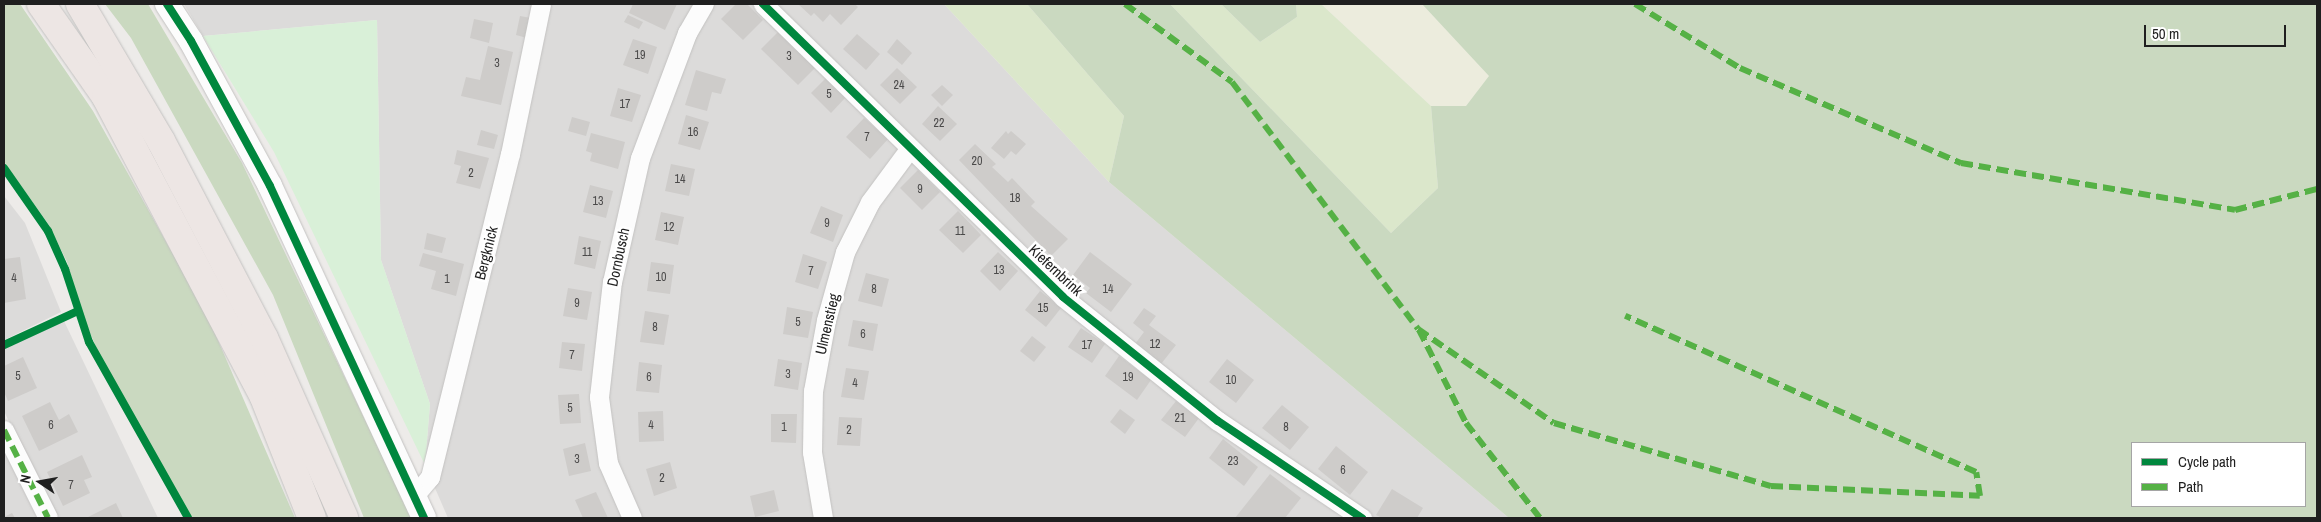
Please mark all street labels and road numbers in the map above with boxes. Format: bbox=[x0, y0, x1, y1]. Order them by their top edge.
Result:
street label: Bergknick bbox=[471, 224, 501, 282]
street label: Dornbusch bbox=[603, 226, 633, 288]
street label: Kiefernbrink bbox=[1025, 241, 1087, 299]
street label: Ulmenstieg bbox=[811, 292, 843, 356]

